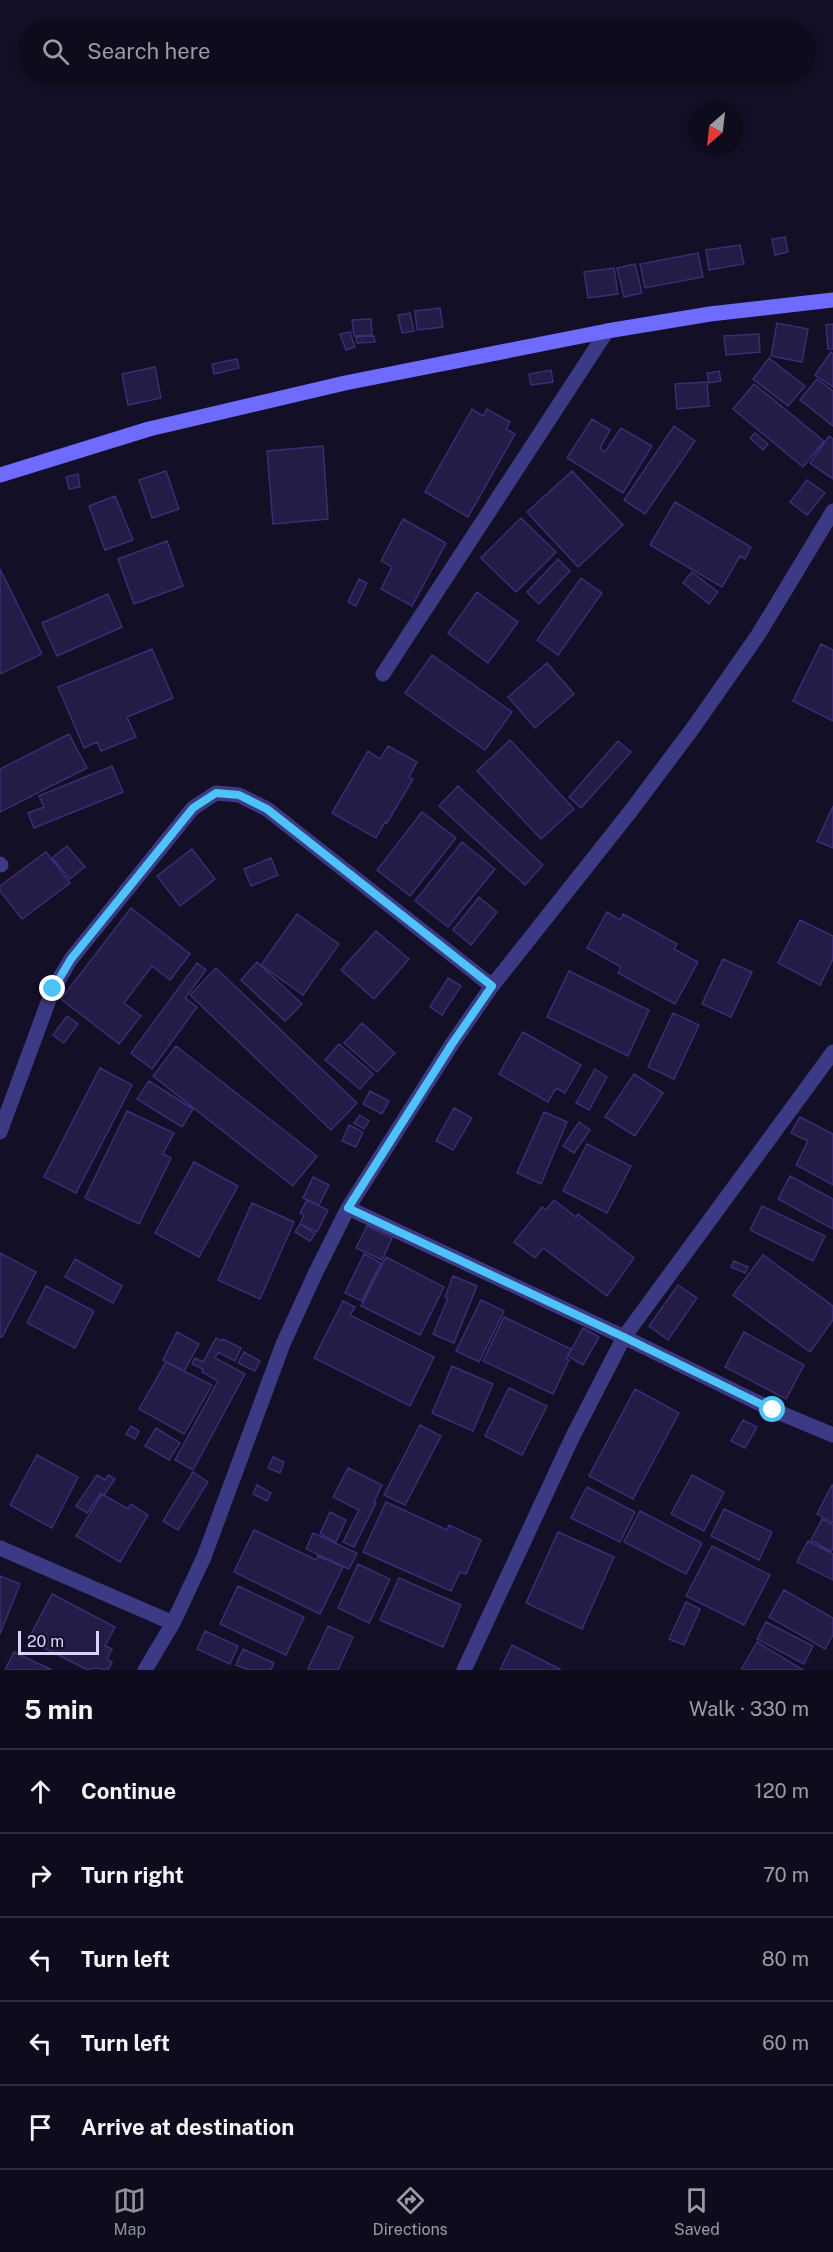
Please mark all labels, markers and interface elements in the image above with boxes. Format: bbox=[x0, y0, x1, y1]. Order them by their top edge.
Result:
search box bbox=[18, 18, 815, 84]
icon: search bbox=[39, 35, 72, 68]
text: Search here bbox=[87, 38, 211, 64]
north arrow bbox=[689, 102, 743, 156]
route end bbox=[39, 975, 65, 1001]
route start bbox=[759, 1396, 785, 1422]
scale bar bbox=[18, 1628, 99, 1656]
text: 20 m bbox=[27, 1632, 64, 1651]
text: 5 min bbox=[24, 1694, 93, 1725]
text: Walk · 330 m bbox=[689, 1697, 809, 1721]
icon: ahead bbox=[24, 1775, 57, 1808]
text: Continue bbox=[81, 1778, 176, 1804]
text: 120 m bbox=[755, 1779, 809, 1803]
icon: right bbox=[24, 1859, 57, 1892]
text: Turn right bbox=[81, 1862, 184, 1888]
text: 70 m bbox=[763, 1863, 809, 1887]
icon: left bbox=[24, 1943, 57, 1976]
text: Turn left bbox=[81, 1946, 170, 1972]
text: 80 m bbox=[762, 1947, 809, 1971]
icon: left bbox=[24, 2027, 57, 2060]
text: Turn left bbox=[81, 2030, 170, 2056]
text: 60 m bbox=[762, 2031, 809, 2055]
icon: arrive bbox=[24, 2111, 57, 2144]
text: Arrive at destination bbox=[81, 2114, 294, 2140]
tab: Map bbox=[113, 2184, 146, 2239]
tab: Directions bbox=[373, 2184, 448, 2239]
tab: Saved bbox=[674, 2184, 720, 2239]

